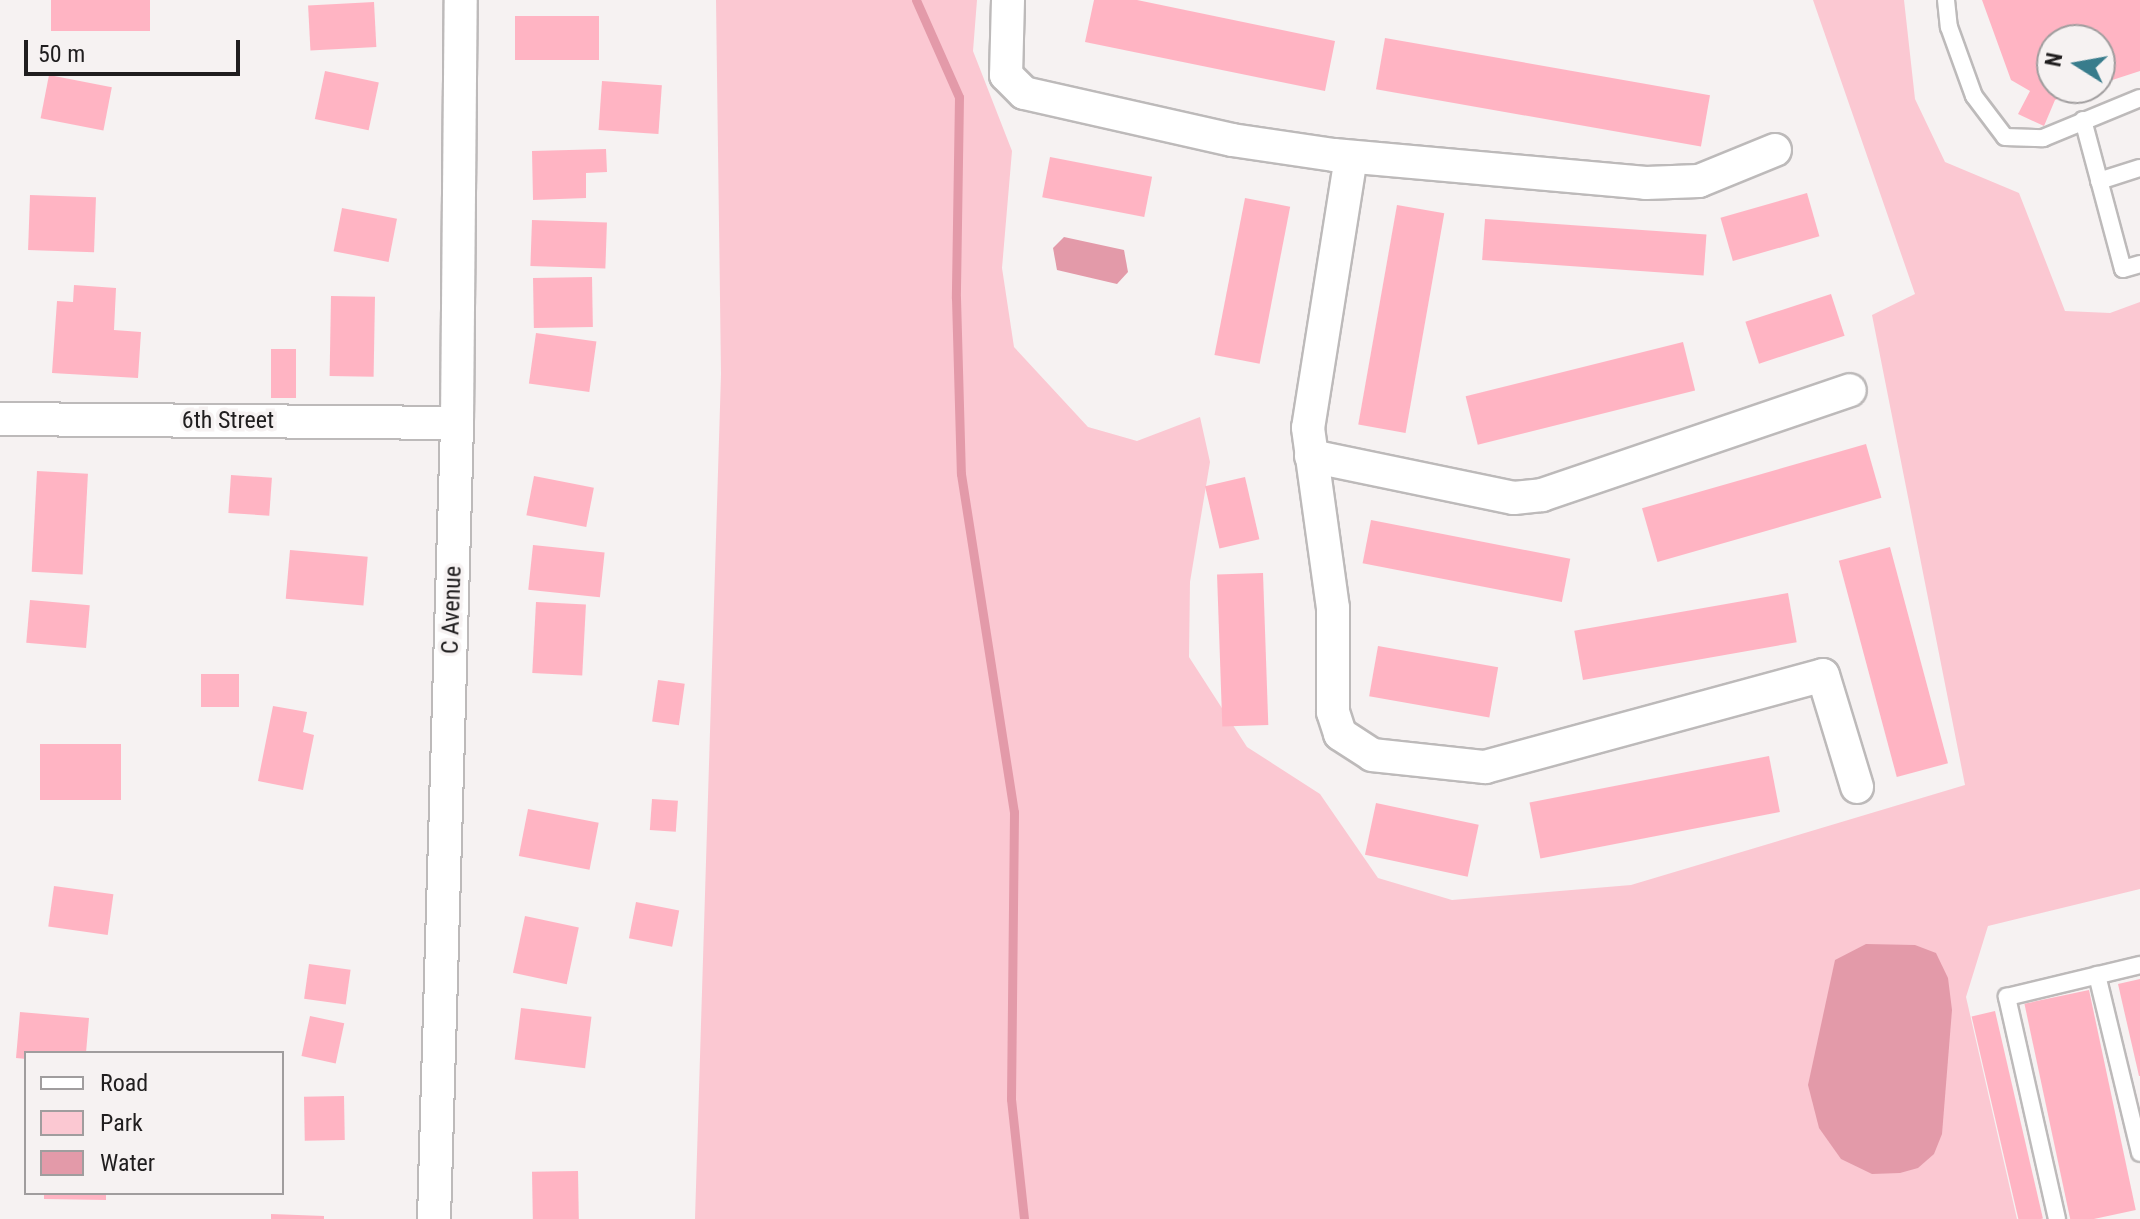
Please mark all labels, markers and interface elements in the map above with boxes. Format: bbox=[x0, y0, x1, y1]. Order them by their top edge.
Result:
scale bar bbox=[28, 24, 244, 74]
north arrow bbox=[2036, 24, 2116, 104]
text: 50 m bbox=[38, 40, 85, 68]
text: N bbox=[2040, 51, 2067, 69]
street label: 6th Street bbox=[182, 407, 274, 435]
street label: C Avenue bbox=[436, 565, 468, 655]
legend bbox=[24, 1051, 284, 1195]
text: Road bbox=[100, 1069, 148, 1097]
text: Park bbox=[100, 1109, 143, 1137]
text: Water bbox=[100, 1149, 155, 1177]

